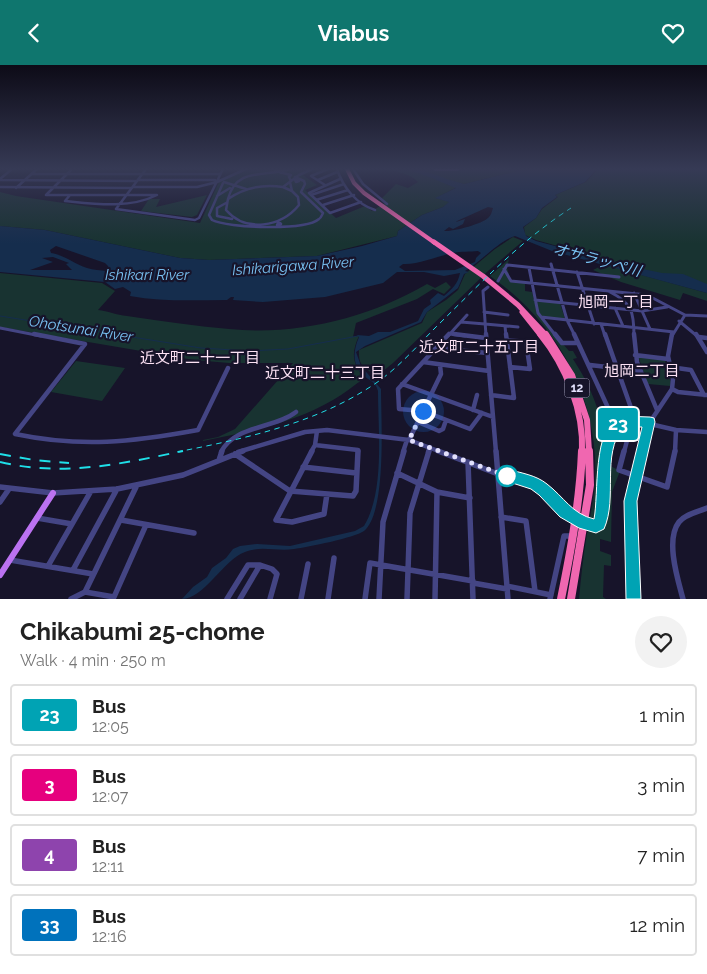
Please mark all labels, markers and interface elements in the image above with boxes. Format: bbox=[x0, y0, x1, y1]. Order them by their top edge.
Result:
icon: back bbox=[20, 19, 48, 47]
icon: heart bbox=[659, 19, 687, 47]
text: Viabus bbox=[318, 20, 389, 46]
water label: オサラッペ川 bbox=[551, 240, 645, 281]
water label: Ishikarigawa River bbox=[231, 253, 355, 279]
water label: Ishikari River bbox=[105, 266, 190, 284]
district label: 旭岡一丁目 bbox=[578, 293, 654, 311]
water label: Ohotsunai River bbox=[28, 312, 135, 346]
district label: 近文町二十五丁目 bbox=[419, 338, 539, 356]
district label: 近文町二十一丁目 bbox=[140, 349, 260, 367]
district label: 旭岡二丁目 bbox=[604, 362, 680, 380]
district label: 近文町二十三丁目 bbox=[265, 364, 385, 382]
road number: 12 bbox=[564, 379, 590, 397]
your location bbox=[411, 399, 436, 424]
line badge: 23 bbox=[596, 408, 640, 440]
text: 23 bbox=[608, 413, 628, 434]
unlabelled marker bbox=[496, 465, 518, 487]
button: heart bbox=[635, 616, 687, 668]
text: Chikabumi 25-chome bbox=[20, 617, 265, 646]
text: Walk · 4 min · 250 m bbox=[20, 651, 166, 670]
text: Bus bbox=[92, 695, 126, 717]
text: 23 bbox=[39, 704, 60, 725]
text: 1 min bbox=[639, 704, 685, 726]
text: 12:05 bbox=[92, 717, 129, 736]
text: Bus bbox=[92, 765, 126, 787]
text: 3 bbox=[44, 774, 55, 795]
text: 3 min bbox=[637, 774, 685, 796]
text: 12:07 bbox=[92, 787, 128, 806]
text: Bus bbox=[92, 835, 126, 857]
text: 4 bbox=[44, 844, 55, 865]
text: 7 min bbox=[637, 844, 685, 866]
text: 12:11 bbox=[92, 857, 124, 876]
text: Bus bbox=[92, 905, 126, 927]
text: 33 bbox=[39, 914, 60, 935]
text: 12 min bbox=[629, 914, 685, 936]
text: 12:16 bbox=[92, 927, 127, 946]

